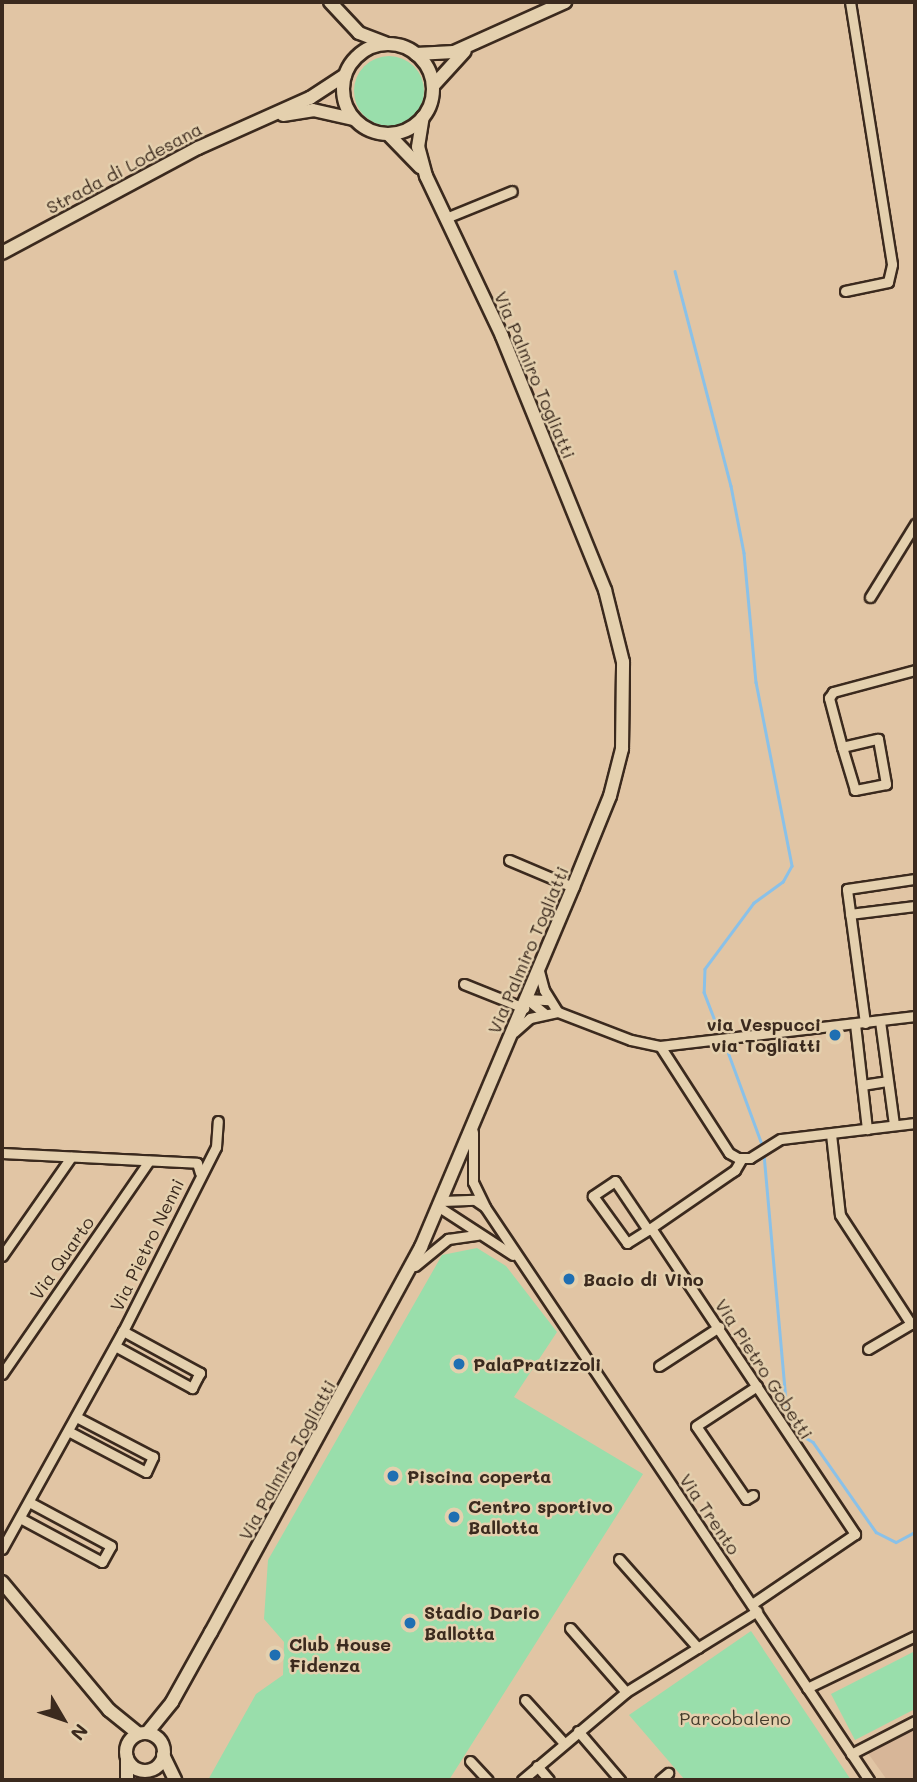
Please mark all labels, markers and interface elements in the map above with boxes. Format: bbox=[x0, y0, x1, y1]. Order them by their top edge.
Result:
street label: Strada di Lodesana bbox=[42, 118, 206, 218]
street label: Via Palmiro Togliatti bbox=[490, 288, 580, 462]
street label: Via Palmiro Togliatti bbox=[483, 863, 573, 1037]
place label: via Vespucci via Togliatti bbox=[707, 1014, 821, 1056]
marker: via Vespucci via Togliatti bbox=[827, 1027, 843, 1043]
street label: Via Pietro Nenni bbox=[106, 1175, 188, 1315]
street label: Via Quarto bbox=[25, 1212, 99, 1304]
place label: Bacio di Vino bbox=[583, 1268, 704, 1290]
marker: Bacio di Vino bbox=[561, 1271, 577, 1287]
street label: Via Pietro Gobetti bbox=[711, 1295, 817, 1443]
place label: PalaPratizzoli bbox=[473, 1353, 601, 1375]
marker: PalaPratizzoli bbox=[451, 1356, 467, 1372]
street label: Via Palmiro Togliatti bbox=[234, 1376, 340, 1544]
place label: Piscina coperta bbox=[407, 1465, 551, 1487]
marker: Piscina coperta bbox=[385, 1468, 401, 1484]
street label: Via Trento bbox=[675, 1469, 745, 1559]
place label: Centro sportivo Ballotta bbox=[468, 1496, 613, 1538]
marker: Centro sportivo Ballotta bbox=[446, 1509, 462, 1525]
place label: Stadio Dario Ballotta bbox=[424, 1602, 540, 1644]
marker: Stadio Dario Ballotta bbox=[402, 1615, 418, 1631]
place label: Club House Fidenza bbox=[289, 1634, 391, 1676]
marker: Club House Fidenza bbox=[267, 1647, 283, 1663]
north arrow bbox=[28, 1684, 98, 1754]
park label: Parcobaleno bbox=[679, 1707, 791, 1729]
text: N bbox=[65, 1719, 94, 1746]

